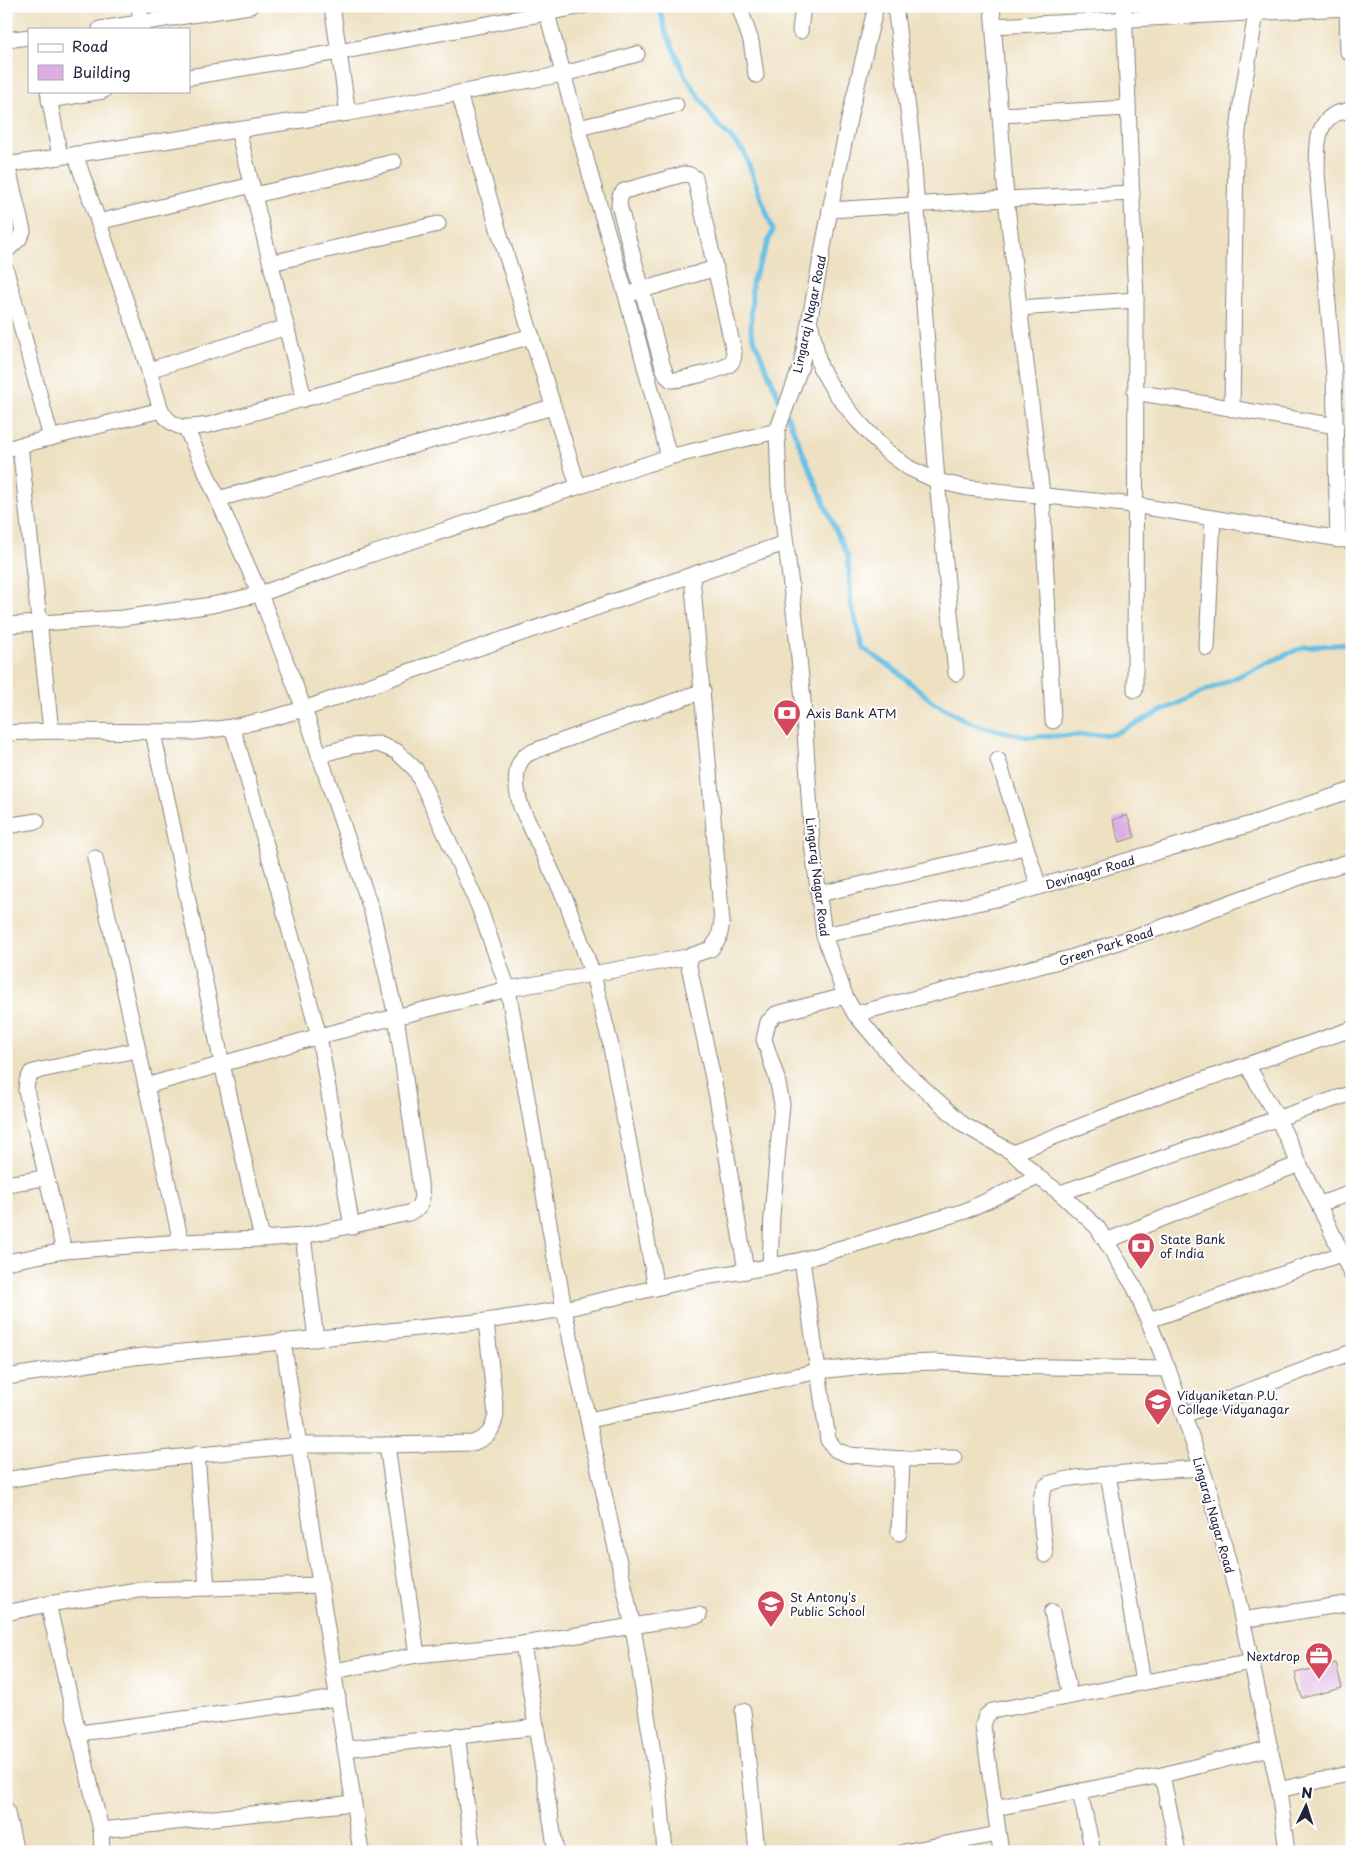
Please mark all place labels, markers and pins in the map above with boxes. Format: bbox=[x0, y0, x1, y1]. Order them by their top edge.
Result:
bank icon: Axis Bank ATM bbox=[772, 698, 802, 737]
place label: Axis Bank ATM bbox=[806, 704, 896, 722]
place label: State Bank of India bbox=[1160, 1230, 1225, 1262]
bank icon: State Bank of India bbox=[1126, 1231, 1156, 1270]
place label: Vidyaniketan P.U. College Vidyanagar bbox=[1177, 1386, 1290, 1418]
school or university icon: Vidyaniketan P.U. College Vidyanagar bbox=[1143, 1387, 1173, 1426]
place label: St Antony's Public School bbox=[790, 1588, 865, 1620]
school or university icon: St Antony's Public School bbox=[756, 1589, 786, 1628]
office icon: Nextdrop bbox=[1304, 1641, 1334, 1680]
place label: Nextdrop bbox=[1246, 1647, 1300, 1665]

